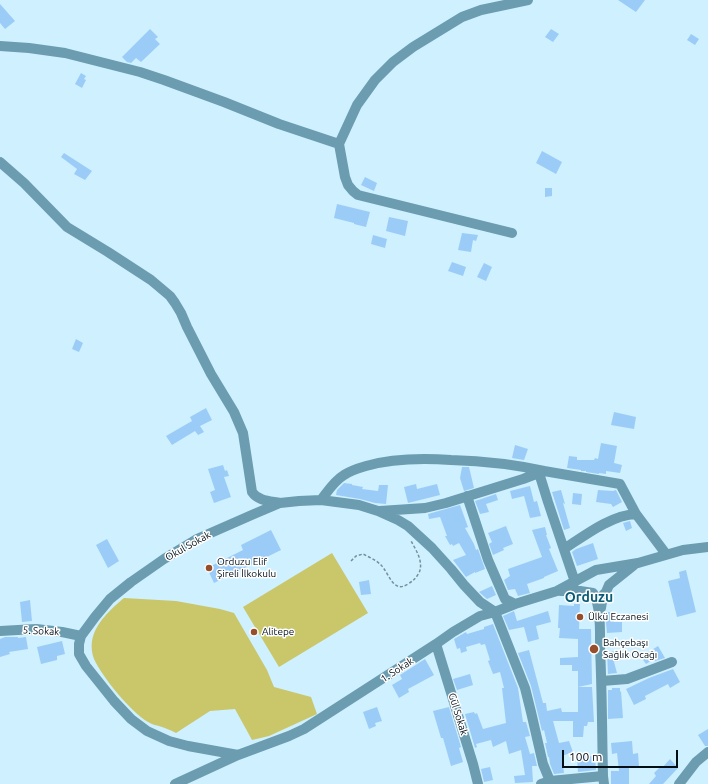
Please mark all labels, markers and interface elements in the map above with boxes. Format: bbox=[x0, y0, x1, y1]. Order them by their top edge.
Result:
street label: Okul Sokak bbox=[163, 529, 213, 563]
place label: Orduzu Elif Şireli İlkokulu bbox=[217, 556, 276, 580]
marker: Orduzu Elif Şireli İlkokulu bbox=[204, 563, 214, 573]
district label: Orduzu bbox=[565, 589, 613, 605]
place label: Ülkü Eczanesi bbox=[588, 611, 648, 623]
marker: Ülkü Eczanesi bbox=[575, 612, 585, 622]
street label: 5. Sokak bbox=[22, 624, 60, 638]
place label: Alitepe bbox=[262, 626, 294, 638]
marker: Alitepe bbox=[249, 627, 259, 637]
place label: Bahçebaşı Sağlık Ocağı bbox=[603, 637, 657, 660]
marker: Bahçebaşı Sağlık Ocağı bbox=[588, 643, 600, 655]
street label: 1. Sokak bbox=[378, 655, 416, 685]
street label: Gül Sokak bbox=[446, 691, 470, 737]
scale bar bbox=[564, 742, 680, 768]
text: 100 m bbox=[569, 750, 602, 763]

